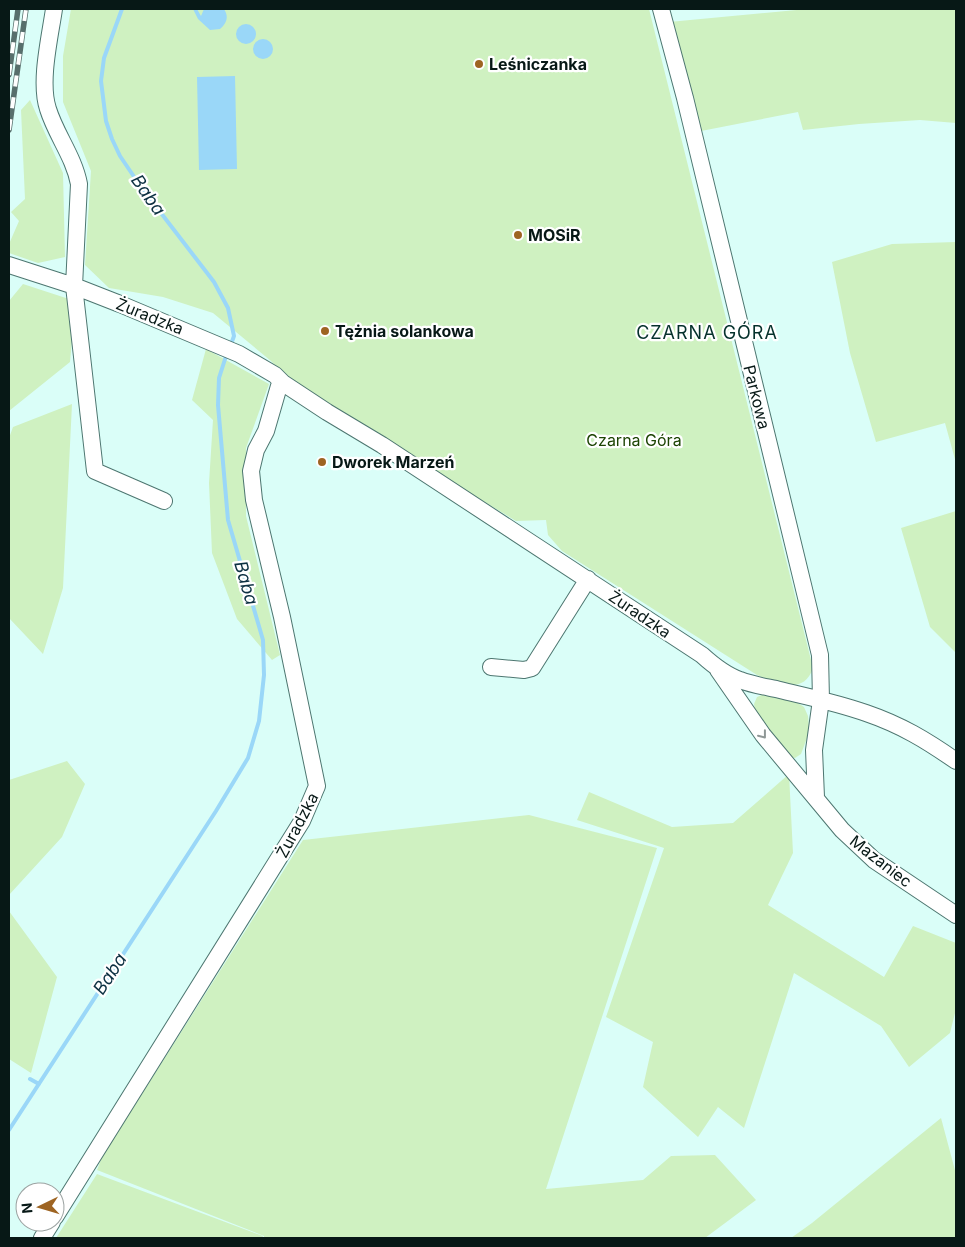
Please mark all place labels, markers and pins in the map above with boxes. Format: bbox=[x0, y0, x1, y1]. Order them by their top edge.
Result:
place label: Leśniczanka bbox=[489, 54, 587, 74]
marker: Leśniczanka bbox=[473, 58, 485, 70]
place label: MOSiR bbox=[528, 225, 581, 245]
marker: MOSiR bbox=[512, 229, 524, 241]
place label: Tężnia solankowa bbox=[335, 321, 474, 341]
marker: Tężnia solankowa bbox=[319, 325, 331, 337]
place label: Dworek Marzeń bbox=[332, 452, 455, 472]
marker: Dworek Marzeń bbox=[316, 456, 328, 468]

